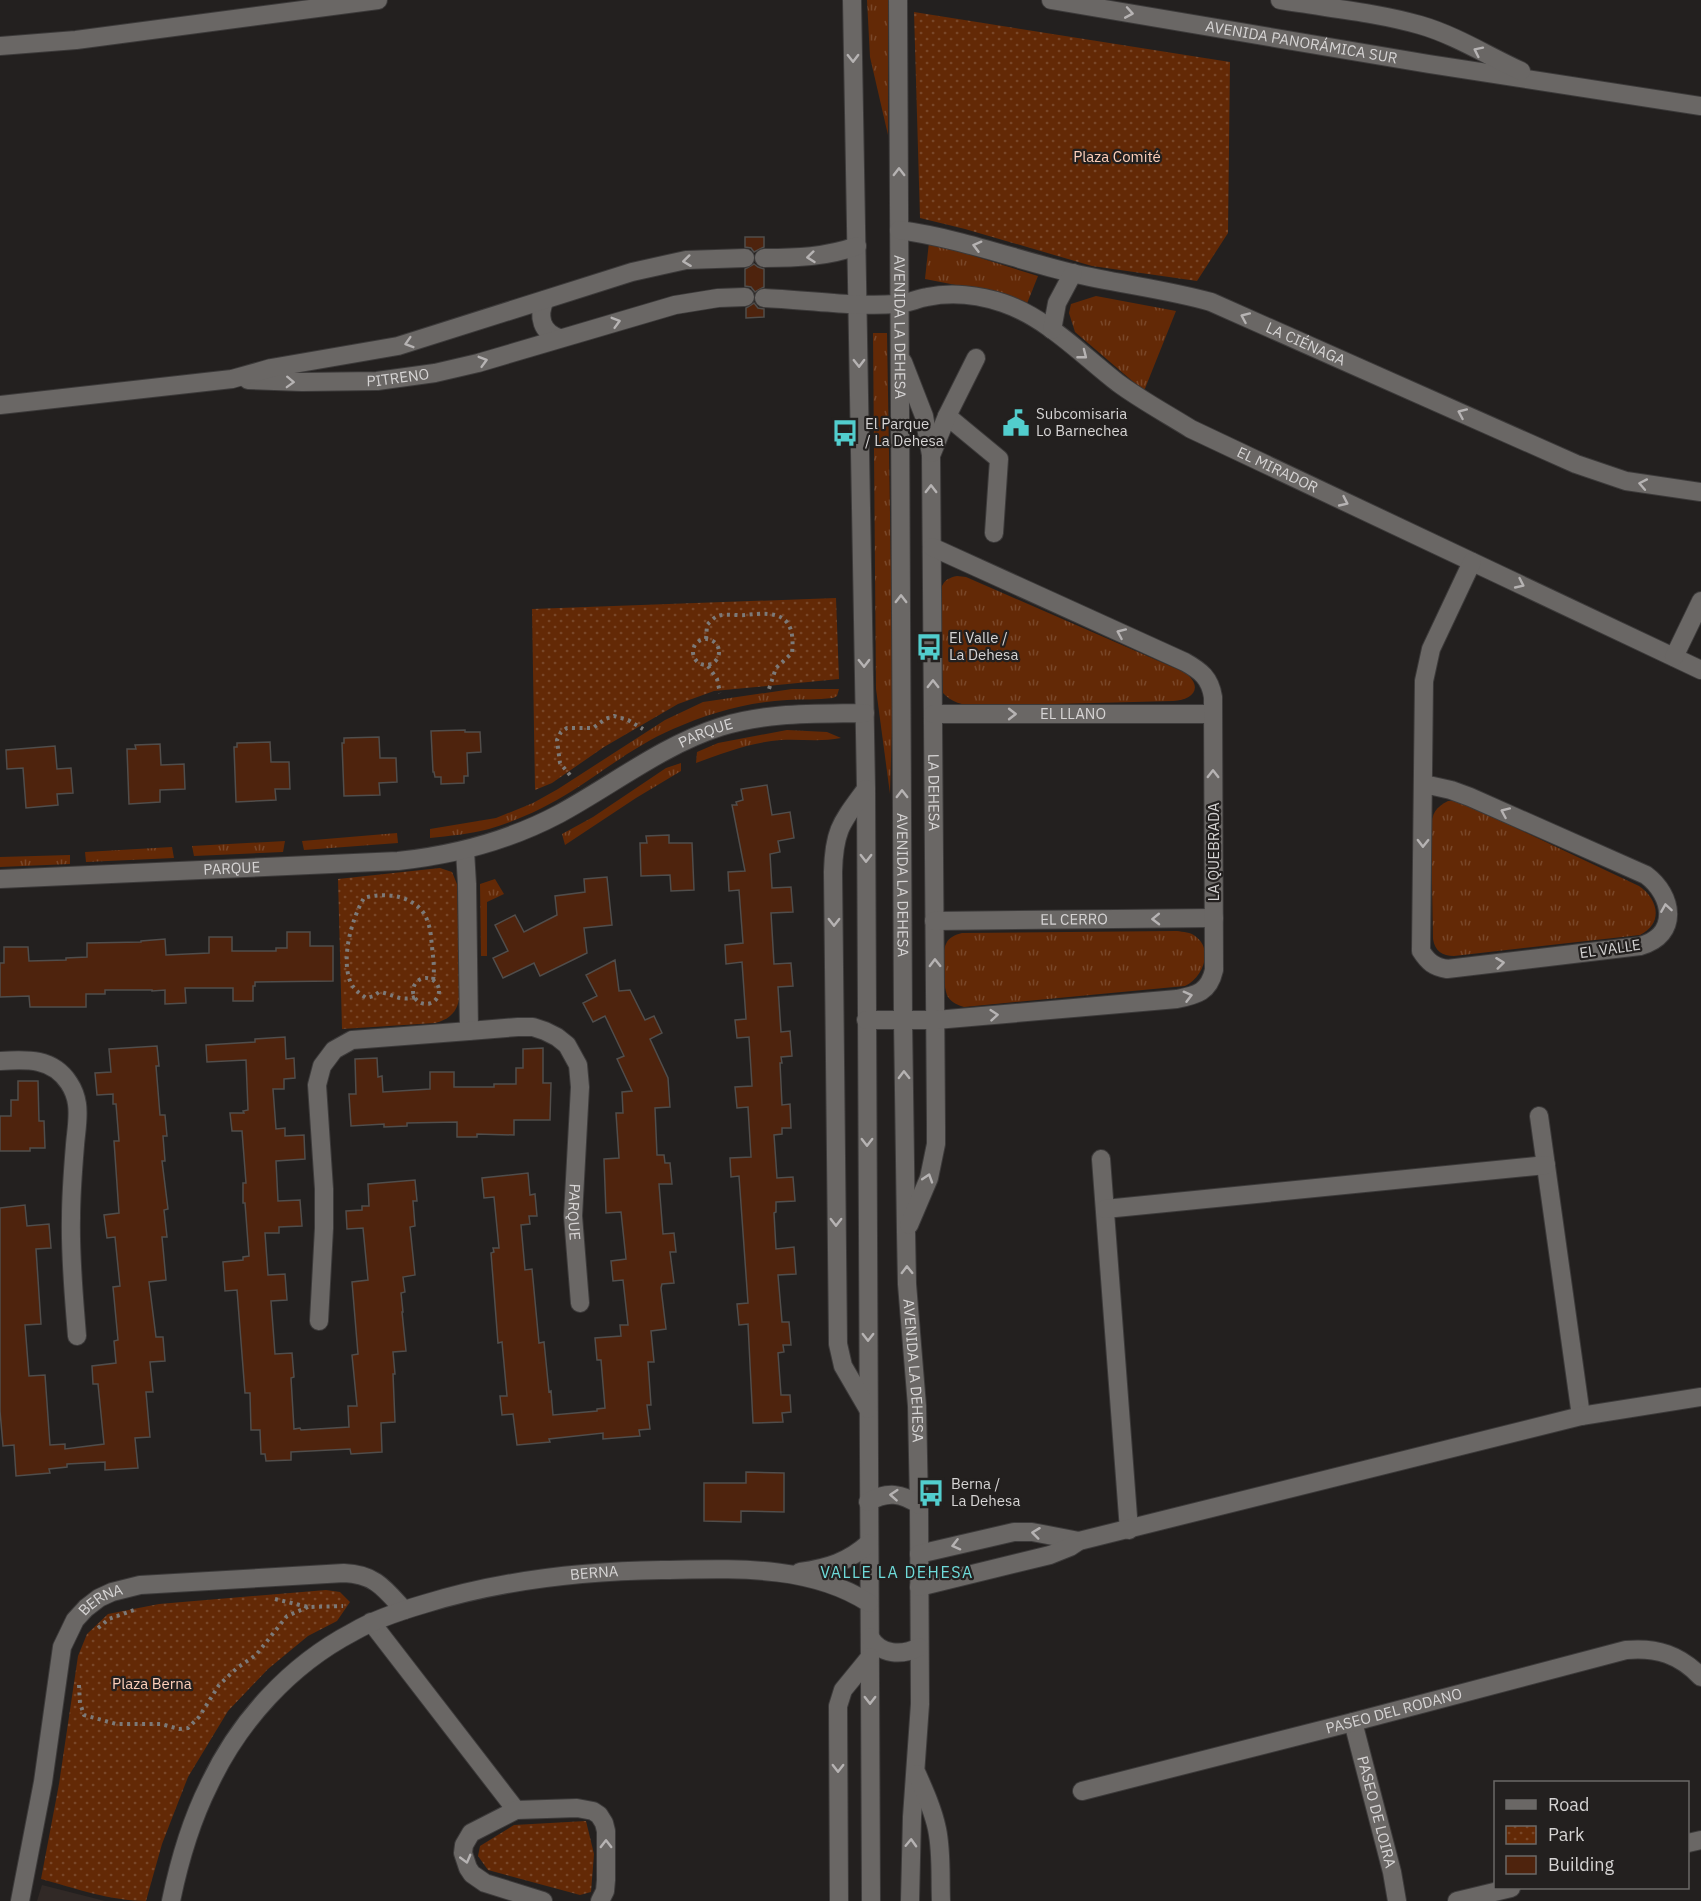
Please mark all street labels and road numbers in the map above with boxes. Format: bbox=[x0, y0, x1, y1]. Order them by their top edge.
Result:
street label: AVENIDA PANORÁMICA SUR bbox=[1204, 16, 1399, 67]
street label: AVENIDA LA DEHESA bbox=[890, 255, 910, 399]
street label: LA CIÉNAGA bbox=[1263, 318, 1349, 370]
street label: PITRENO bbox=[366, 364, 430, 390]
street label: EL MIRADOR bbox=[1234, 442, 1321, 497]
street label: EL LLANO bbox=[1040, 704, 1106, 723]
street label: PARQUE bbox=[675, 714, 735, 752]
street label: LA DEHESA bbox=[924, 754, 944, 832]
street label: LA QUEBRADA bbox=[1204, 802, 1223, 902]
street label: AVENIDA LA DEHESA bbox=[893, 813, 913, 957]
street label: PARQUE bbox=[203, 857, 261, 879]
street label: EL CERRO bbox=[1040, 909, 1108, 929]
street label: EL VALLE bbox=[1578, 935, 1642, 962]
street label: PARQUE bbox=[564, 1183, 585, 1241]
street label: AVENIDA LA DEHESA bbox=[899, 1298, 928, 1443]
street label: BERNA bbox=[569, 1561, 619, 1584]
street label: BERNA bbox=[74, 1580, 125, 1619]
street label: PASEO DEL RODANO bbox=[1324, 1684, 1464, 1738]
street label: PASEO DE LOIRA bbox=[1353, 1754, 1401, 1870]

